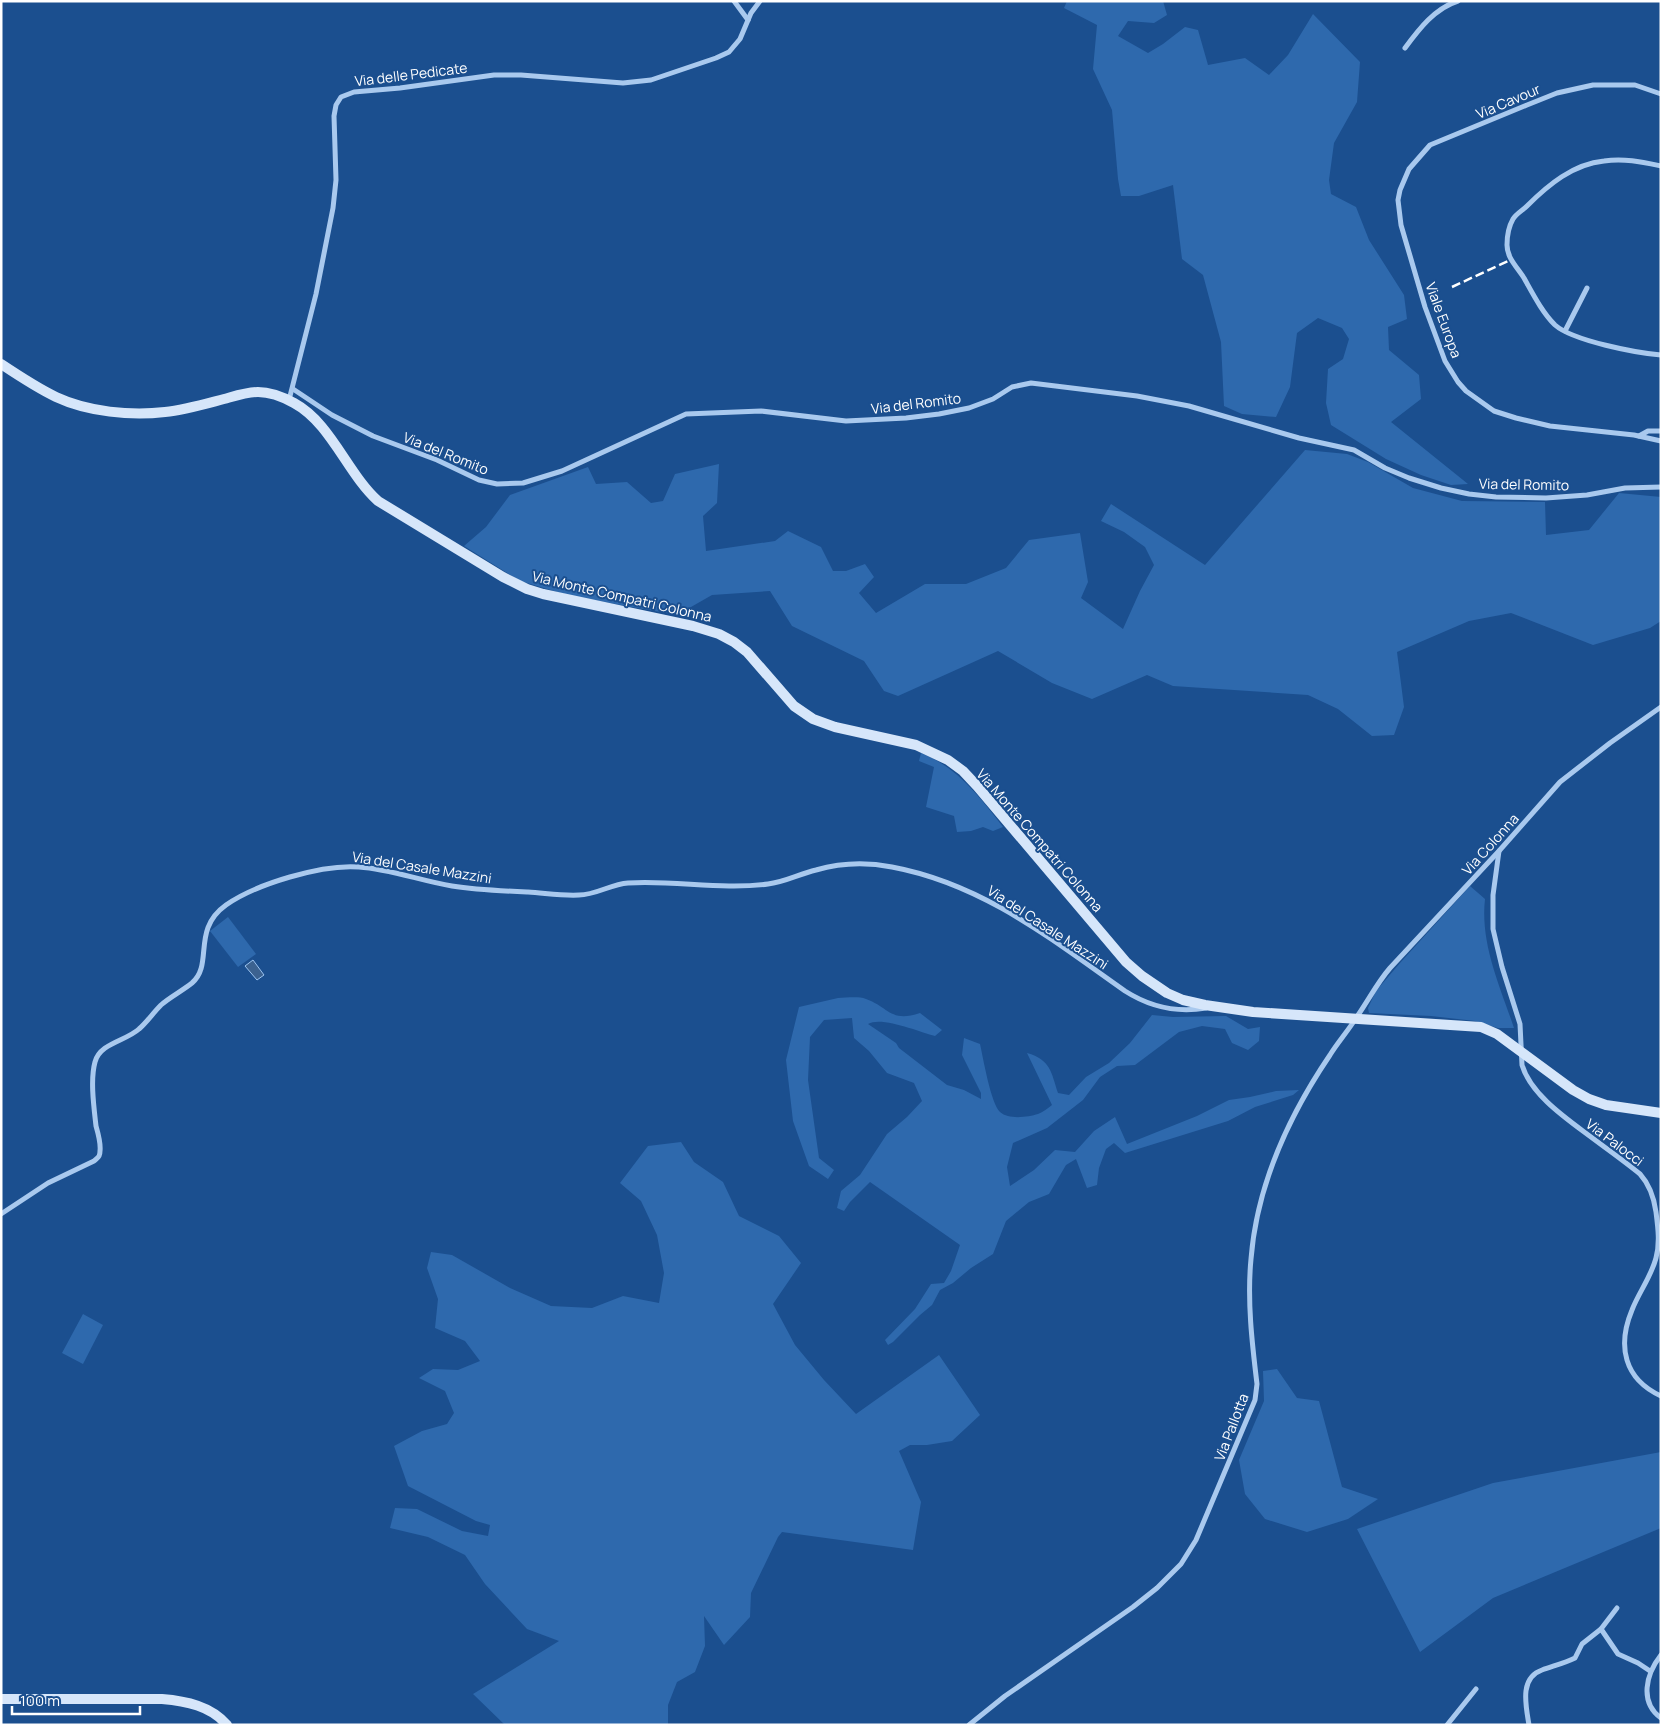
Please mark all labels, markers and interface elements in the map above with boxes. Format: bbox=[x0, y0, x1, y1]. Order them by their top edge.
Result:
street label: Via delle Pedicate bbox=[354, 58, 468, 90]
street label: Via Cavour bbox=[1473, 79, 1543, 123]
street label: Viale Europa bbox=[1422, 280, 1466, 360]
street label: Via del Romito bbox=[870, 388, 962, 418]
street label: Via del Romito bbox=[401, 427, 491, 479]
street label: Via del Romito bbox=[1479, 474, 1569, 494]
street label: Via Monte Compatri Colonna bbox=[530, 566, 714, 626]
street label: Via Monte Compatri Colonna bbox=[973, 764, 1107, 916]
street label: Via Colonna bbox=[1457, 809, 1523, 879]
street label: Via del Casale Mazzini bbox=[351, 847, 493, 887]
street label: Via del Casale Mazzini bbox=[984, 881, 1112, 973]
street label: Via Palocci bbox=[1582, 1114, 1648, 1170]
street label: Via Pallotta bbox=[1209, 1390, 1253, 1464]
scale bar bbox=[12, 1684, 140, 1716]
text: 100 m bbox=[20, 1690, 60, 1711]

